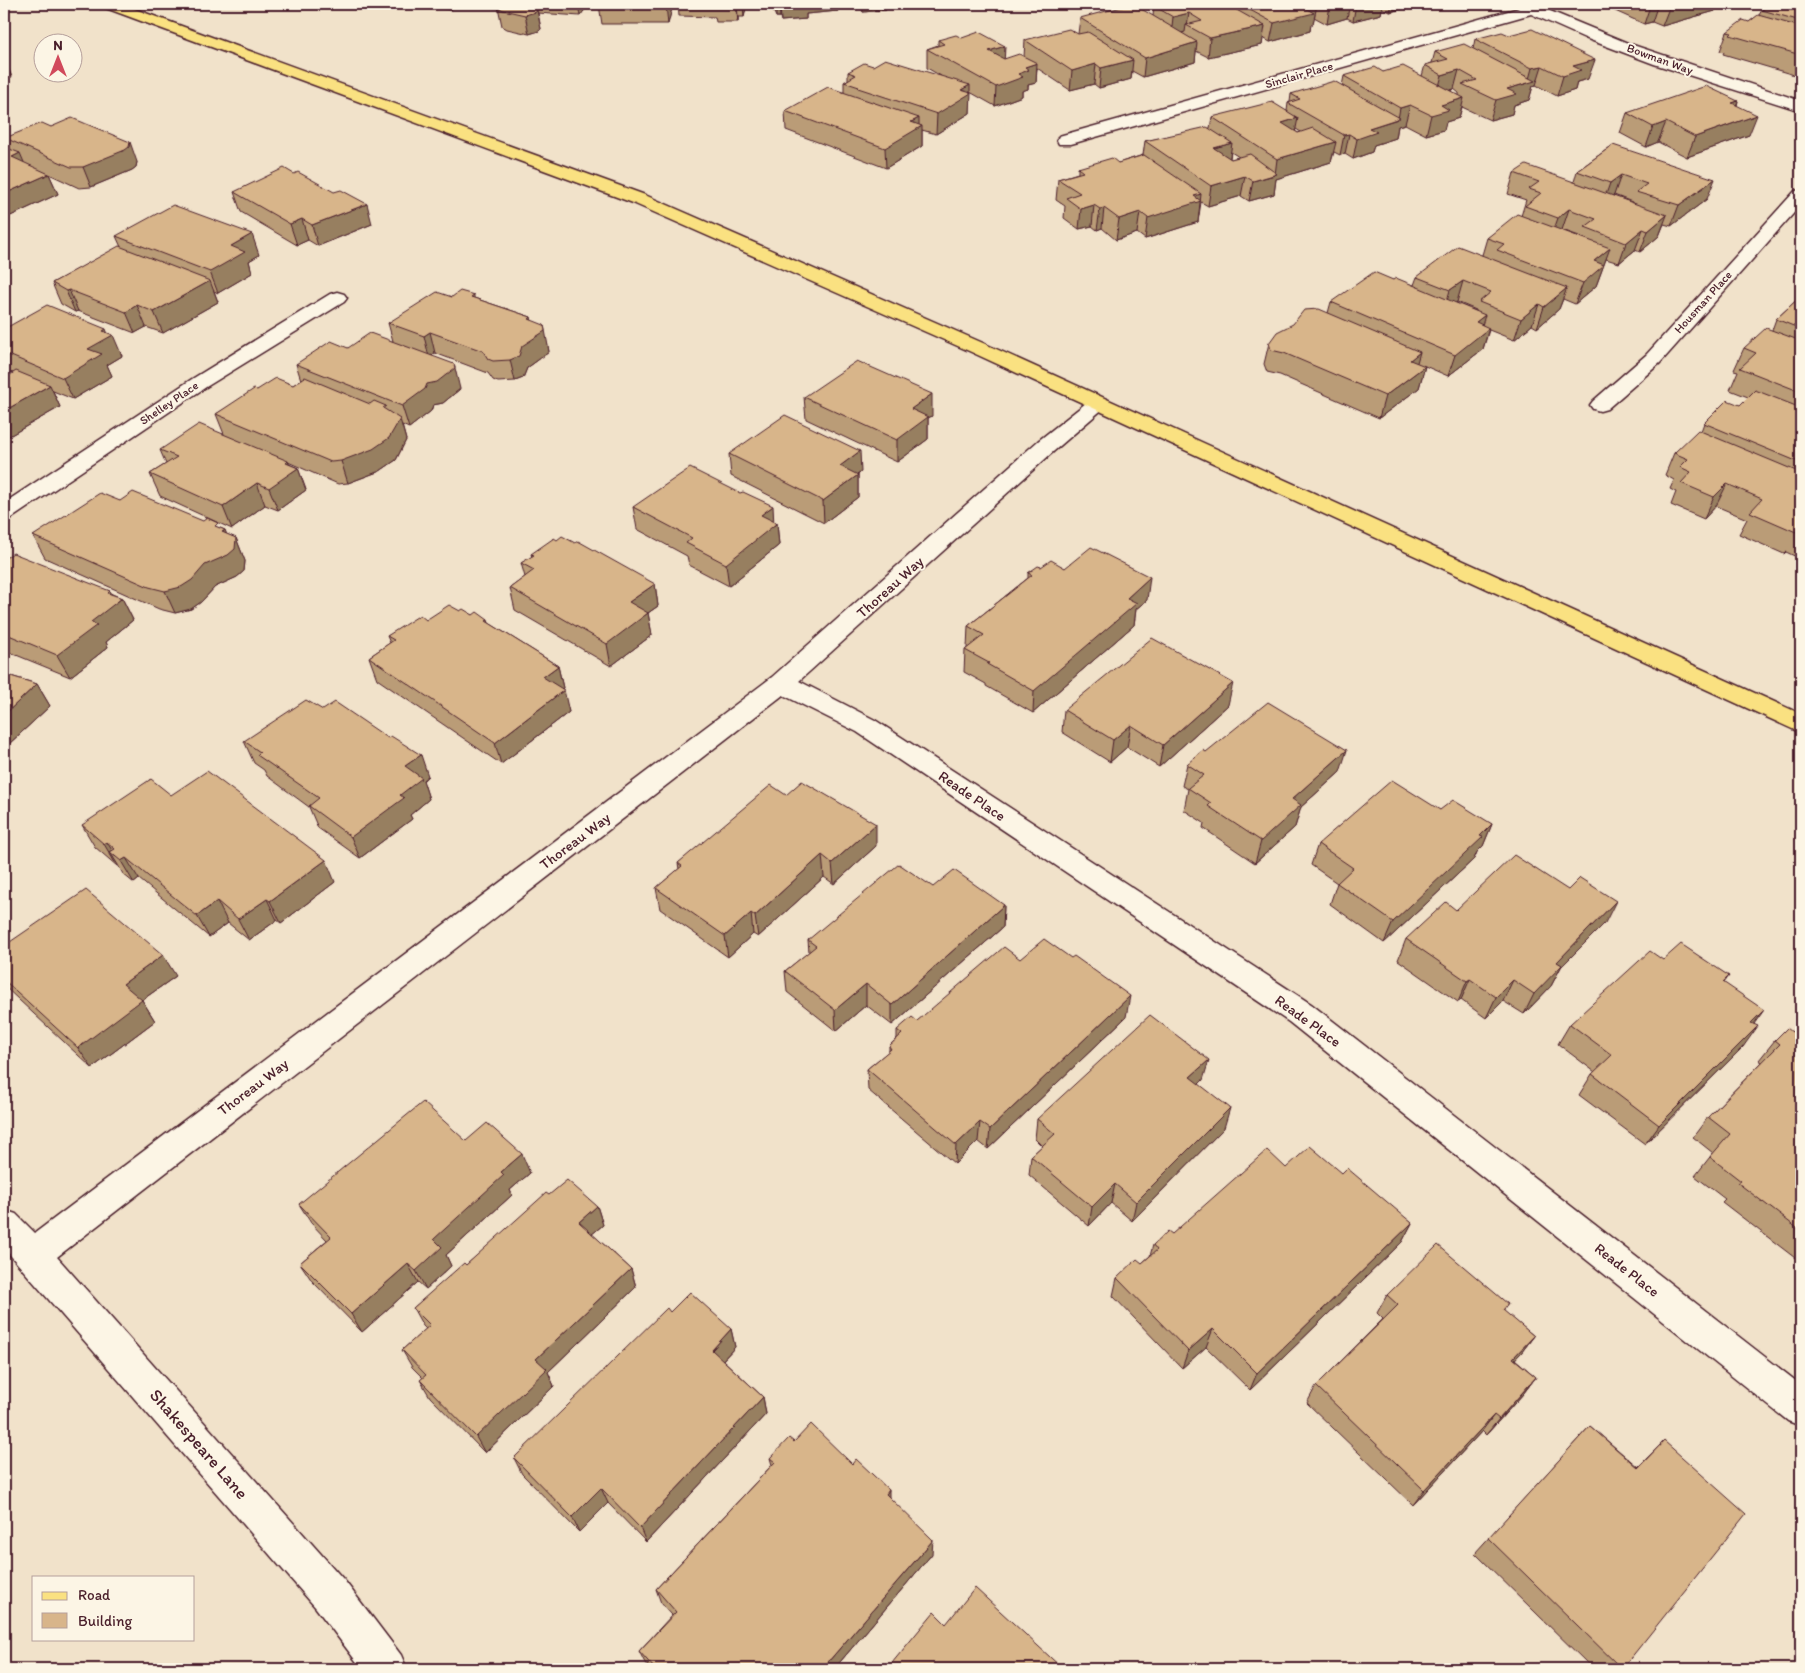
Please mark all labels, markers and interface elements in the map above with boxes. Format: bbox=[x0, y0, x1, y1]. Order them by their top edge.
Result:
north arrow bbox=[32, 32, 82, 82]
text: N bbox=[53, 37, 63, 54]
street label: Bowman Way bbox=[1625, 41, 1695, 78]
street label: Sinclair Place bbox=[1264, 59, 1335, 91]
street label: Housman Place bbox=[1671, 268, 1735, 336]
street label: Shelley Place bbox=[137, 378, 201, 428]
street label: Thoreau Way bbox=[853, 552, 927, 622]
street label: Reade Place bbox=[935, 767, 1009, 825]
street label: Thoreau Way bbox=[536, 809, 614, 873]
street label: Reade Place bbox=[1271, 991, 1345, 1051]
street label: Thoreau Way bbox=[214, 1055, 292, 1119]
street label: Reade Place bbox=[1591, 1239, 1663, 1301]
street label: Shakespeare Lane bbox=[145, 1384, 253, 1504]
legend bbox=[32, 1576, 195, 1640]
text: Road bbox=[78, 1586, 111, 1604]
text: Building bbox=[78, 1612, 132, 1630]

